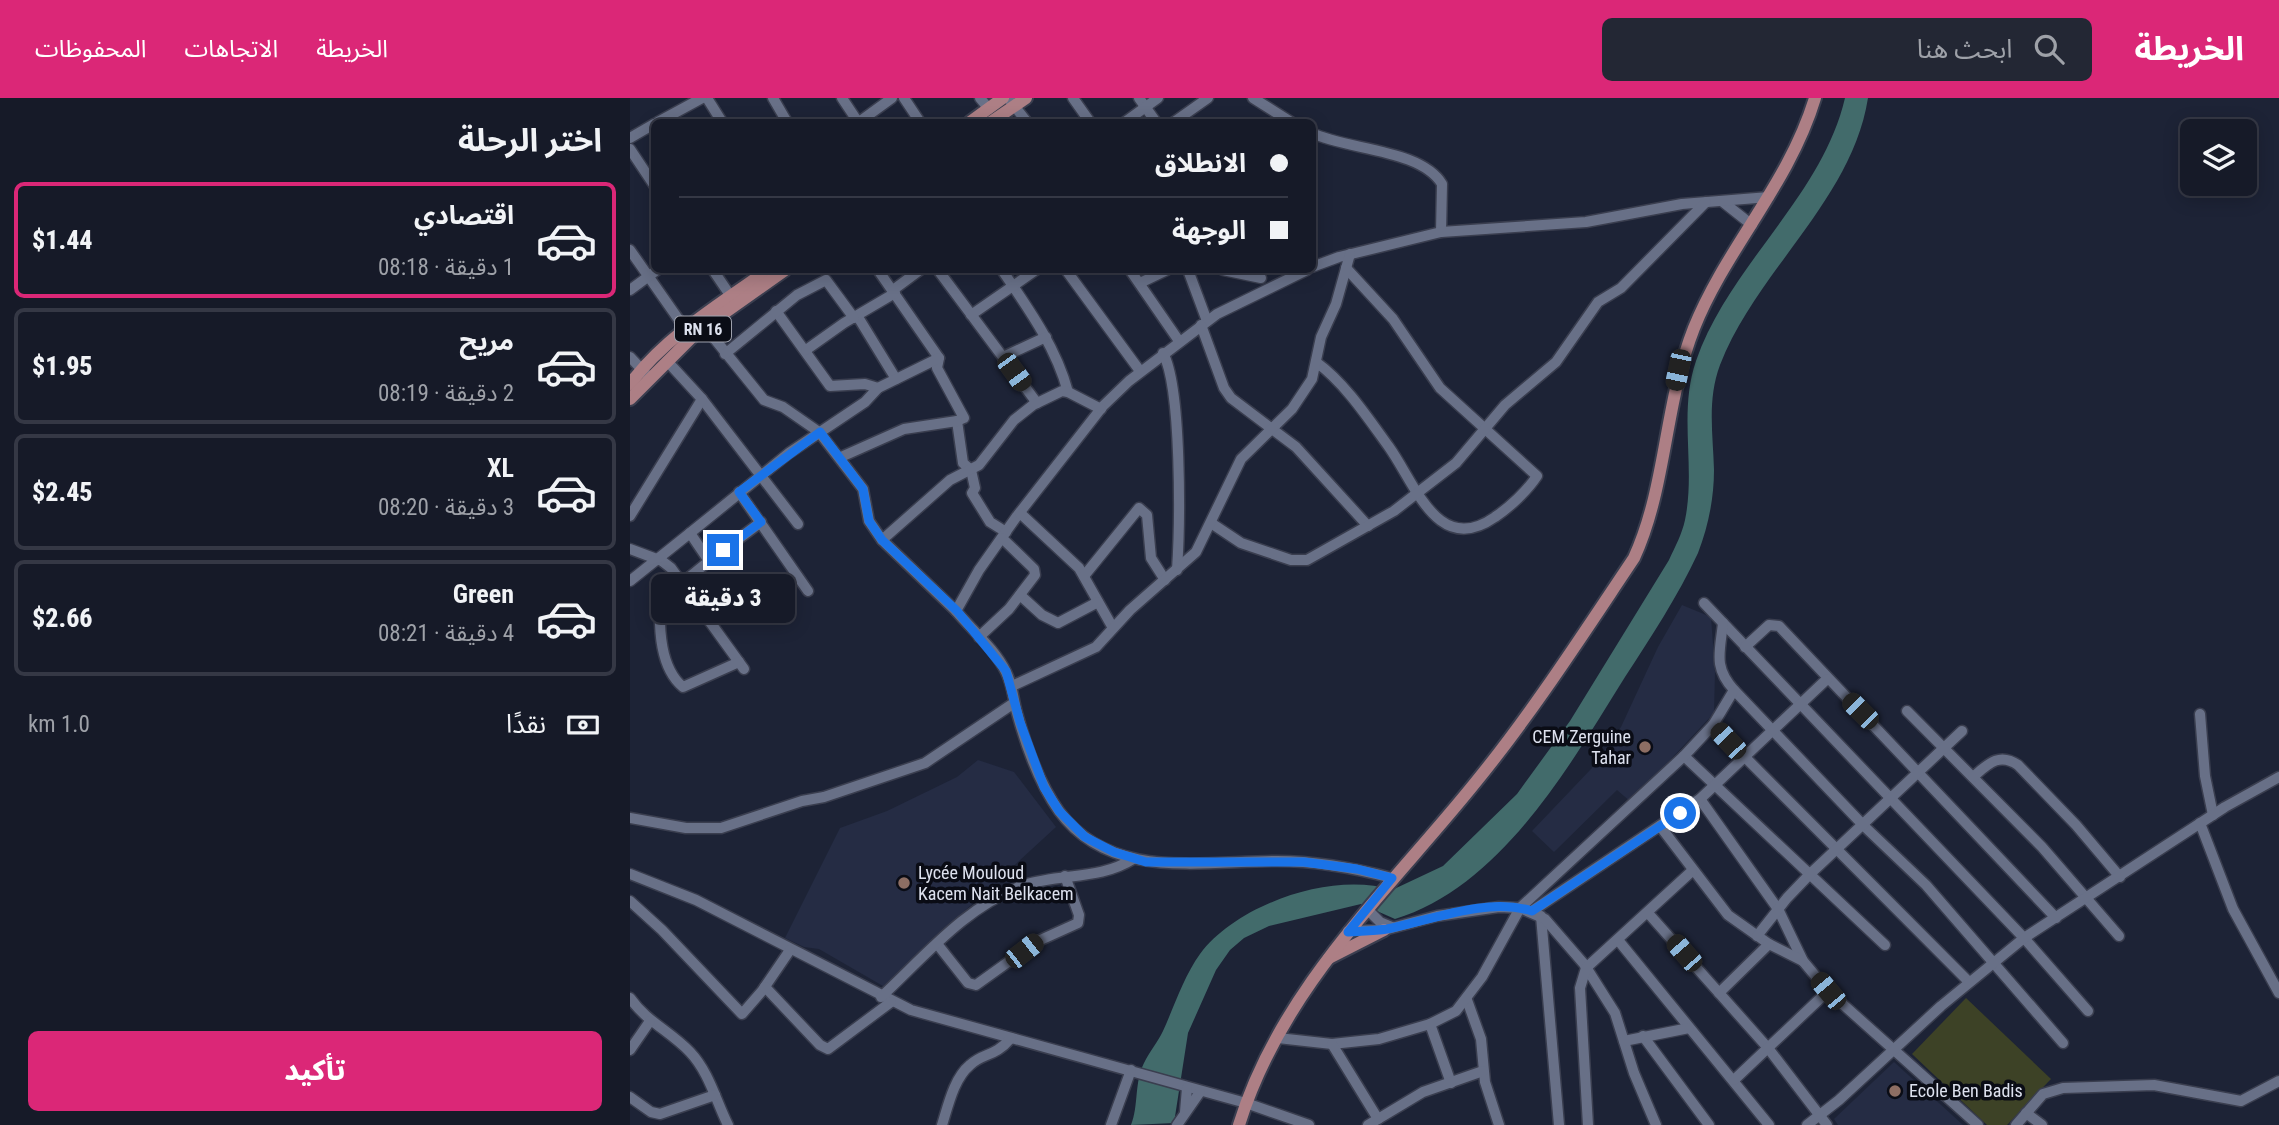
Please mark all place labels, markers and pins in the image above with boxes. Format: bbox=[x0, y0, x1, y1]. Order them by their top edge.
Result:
place label: CEM Zerguine Tahar bbox=[1532, 726, 1632, 768]
marker: CEM Zerguine Tahar bbox=[1637, 739, 1653, 755]
place label: Lycée Mouloud Kacem Nait Belkacem bbox=[918, 862, 1074, 904]
marker: Lycée Mouloud Kacem Nait Belkacem bbox=[896, 875, 912, 891]
place label: Ecole Ben Badis bbox=[1909, 1080, 2023, 1101]
marker: Ecole Ben Badis bbox=[1887, 1083, 1903, 1099]

